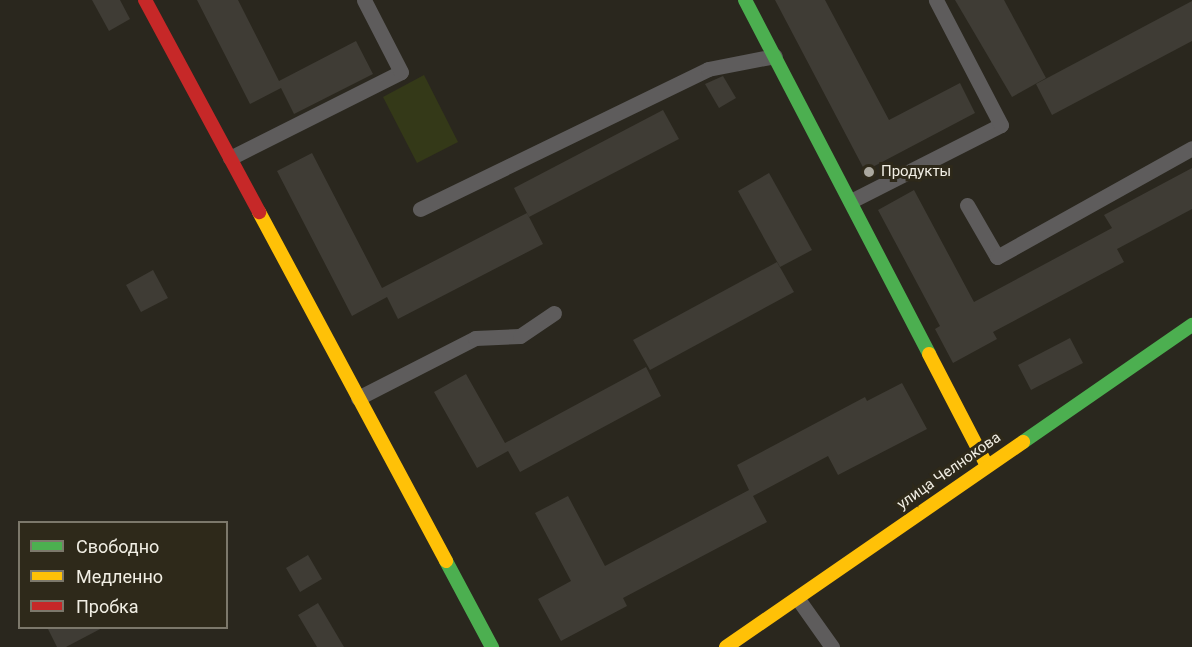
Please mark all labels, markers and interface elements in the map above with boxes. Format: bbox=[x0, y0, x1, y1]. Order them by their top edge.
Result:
place label: Продукты bbox=[881, 163, 951, 181]
marker: Продукты bbox=[862, 165, 876, 179]
street label: улица Челнокова bbox=[894, 429, 1004, 513]
legend bbox=[18, 521, 228, 629]
text: Свободно bbox=[76, 536, 159, 557]
text: Медленно bbox=[76, 566, 163, 587]
text: Пробка bbox=[76, 596, 139, 617]

